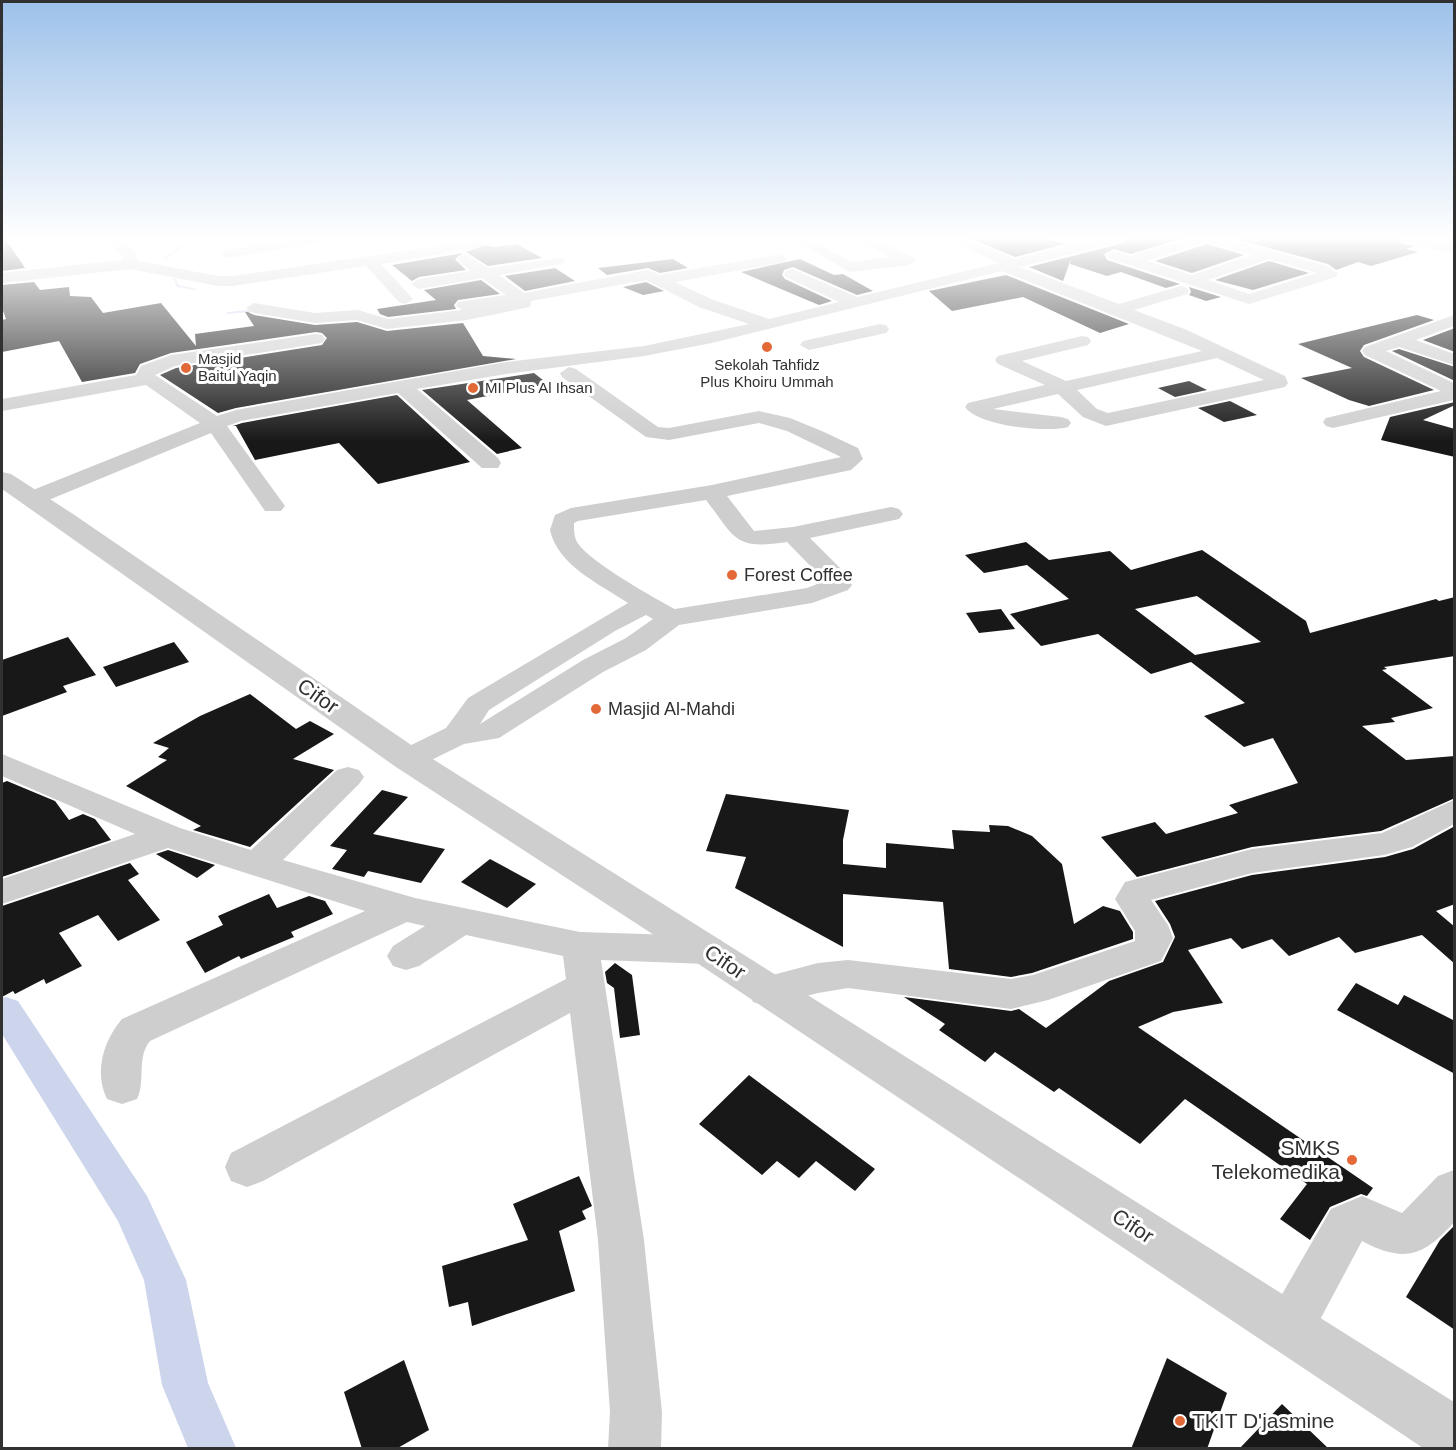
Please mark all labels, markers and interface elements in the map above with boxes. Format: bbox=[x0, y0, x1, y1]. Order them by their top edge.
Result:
marker: Sekolah Tahfidz Plus Khoiru Ummah bbox=[760, 340, 774, 354]
place label: Masjid Baitul Yaqin bbox=[198, 350, 277, 384]
place label: Sekolah Tahfidz Plus Khoiru Ummah bbox=[700, 356, 834, 390]
marker: Masjid Baitul Yaqin bbox=[179, 361, 193, 375]
place label: MI Plus Al Ihsan bbox=[485, 379, 593, 396]
marker: MI Plus Al Ihsan bbox=[466, 381, 480, 395]
place label: Forest Coffee bbox=[744, 565, 853, 585]
marker: Forest Coffee bbox=[725, 568, 739, 582]
street label: Cifor bbox=[294, 673, 343, 718]
place label: Masjid Al-Mahdi bbox=[608, 699, 735, 719]
marker: Masjid Al-Mahdi bbox=[589, 702, 603, 716]
street label: Cifor bbox=[700, 940, 750, 984]
place label: SMKS Telekomedika bbox=[1212, 1136, 1340, 1183]
marker: SMKS Telekomedika bbox=[1345, 1153, 1359, 1167]
street label: Cifor bbox=[1108, 1204, 1158, 1247]
place label: TKIT D'jasmine bbox=[1192, 1409, 1335, 1432]
marker: TKIT D'jasmine bbox=[1173, 1414, 1187, 1428]

